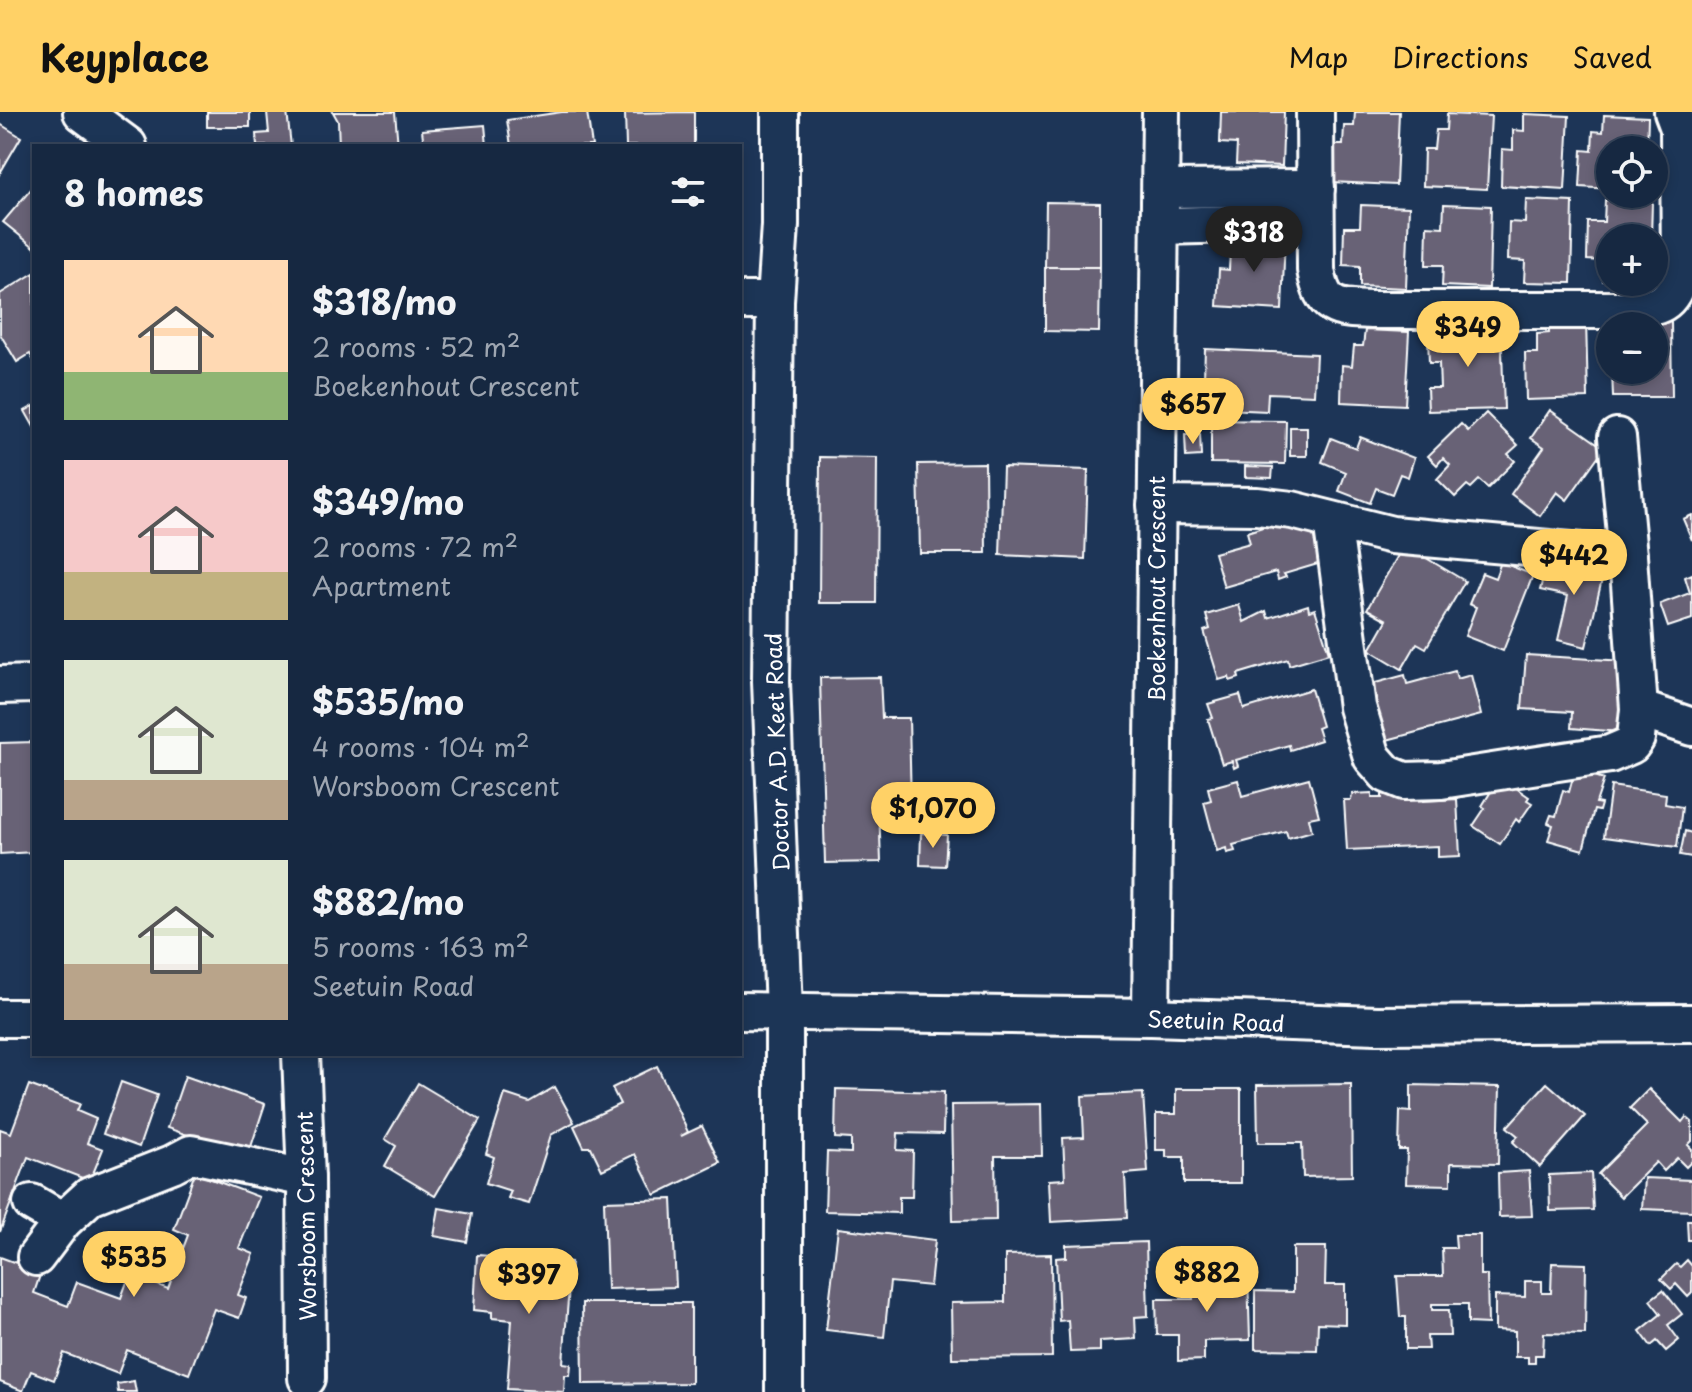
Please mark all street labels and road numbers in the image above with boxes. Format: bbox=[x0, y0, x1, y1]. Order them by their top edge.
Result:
street label: Boekenhout Crescent bbox=[1139, 476, 1172, 702]
street label: Doctor A.D. Keet Road bbox=[755, 632, 797, 872]
street label: Seetuin Road bbox=[1147, 1001, 1285, 1039]
street label: Worsboom Crescent bbox=[287, 1111, 323, 1321]

